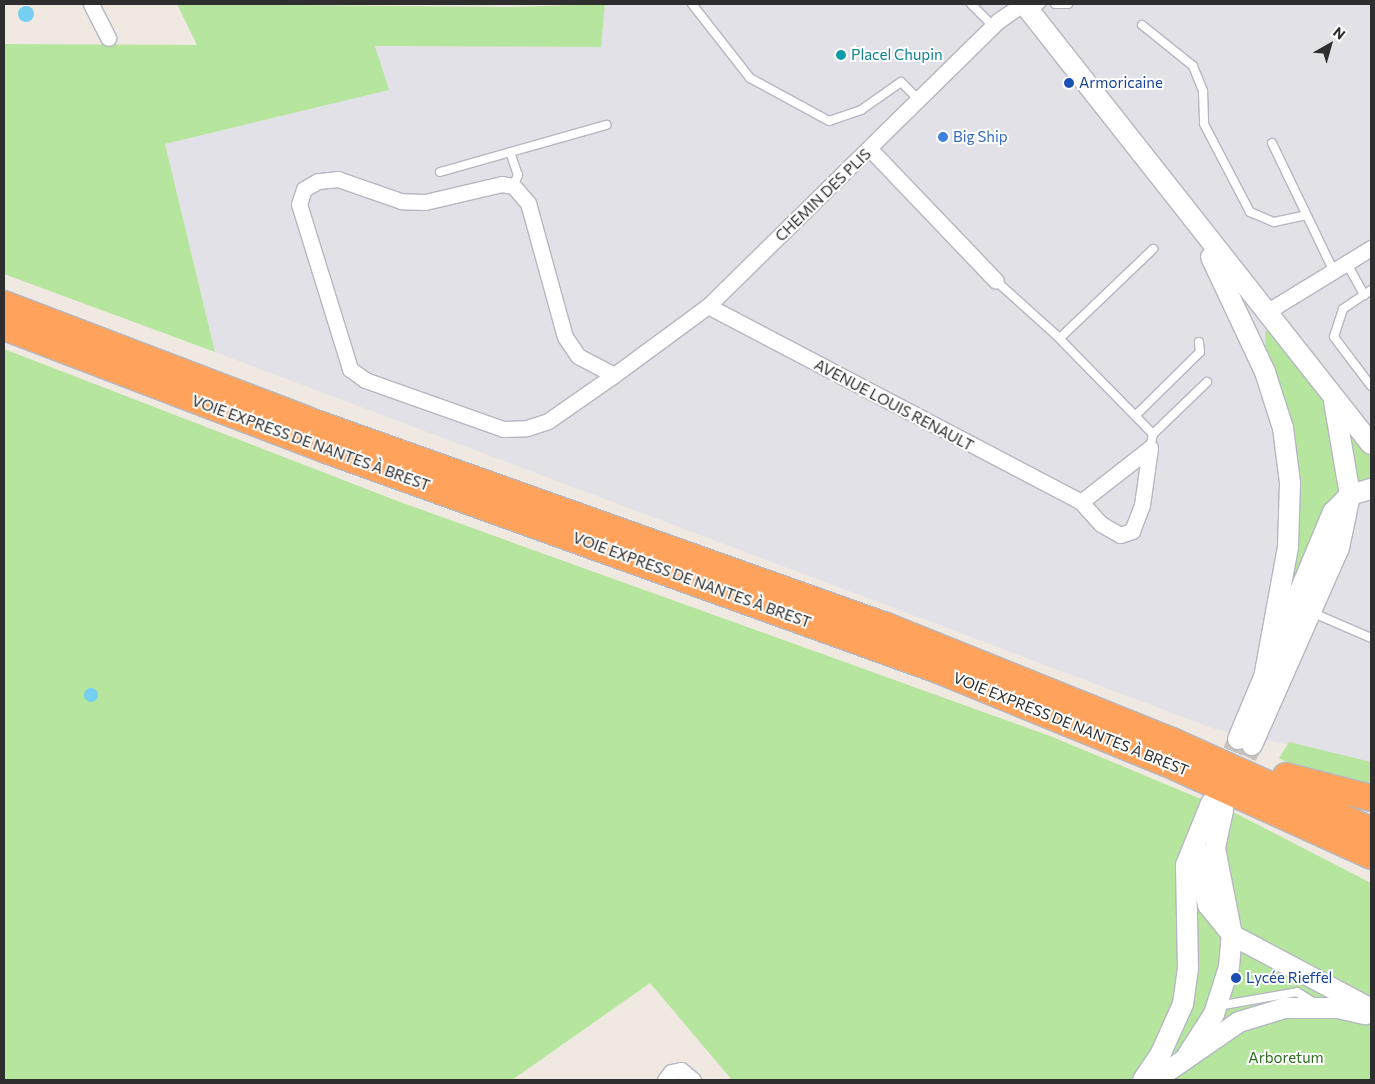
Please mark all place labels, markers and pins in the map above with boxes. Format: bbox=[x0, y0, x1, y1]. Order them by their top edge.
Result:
place label: Placel Chupin bbox=[851, 46, 943, 64]
marker: Placel Chupin bbox=[835, 49, 847, 61]
place label: Armoricaine bbox=[1079, 74, 1163, 92]
marker: Armoricaine bbox=[1063, 77, 1075, 89]
place label: Big Ship bbox=[953, 128, 1008, 146]
marker: Big Ship bbox=[937, 131, 949, 143]
place label: Lycée Rieffel bbox=[1246, 969, 1332, 987]
marker: Lycée Rieffel bbox=[1230, 972, 1242, 984]

